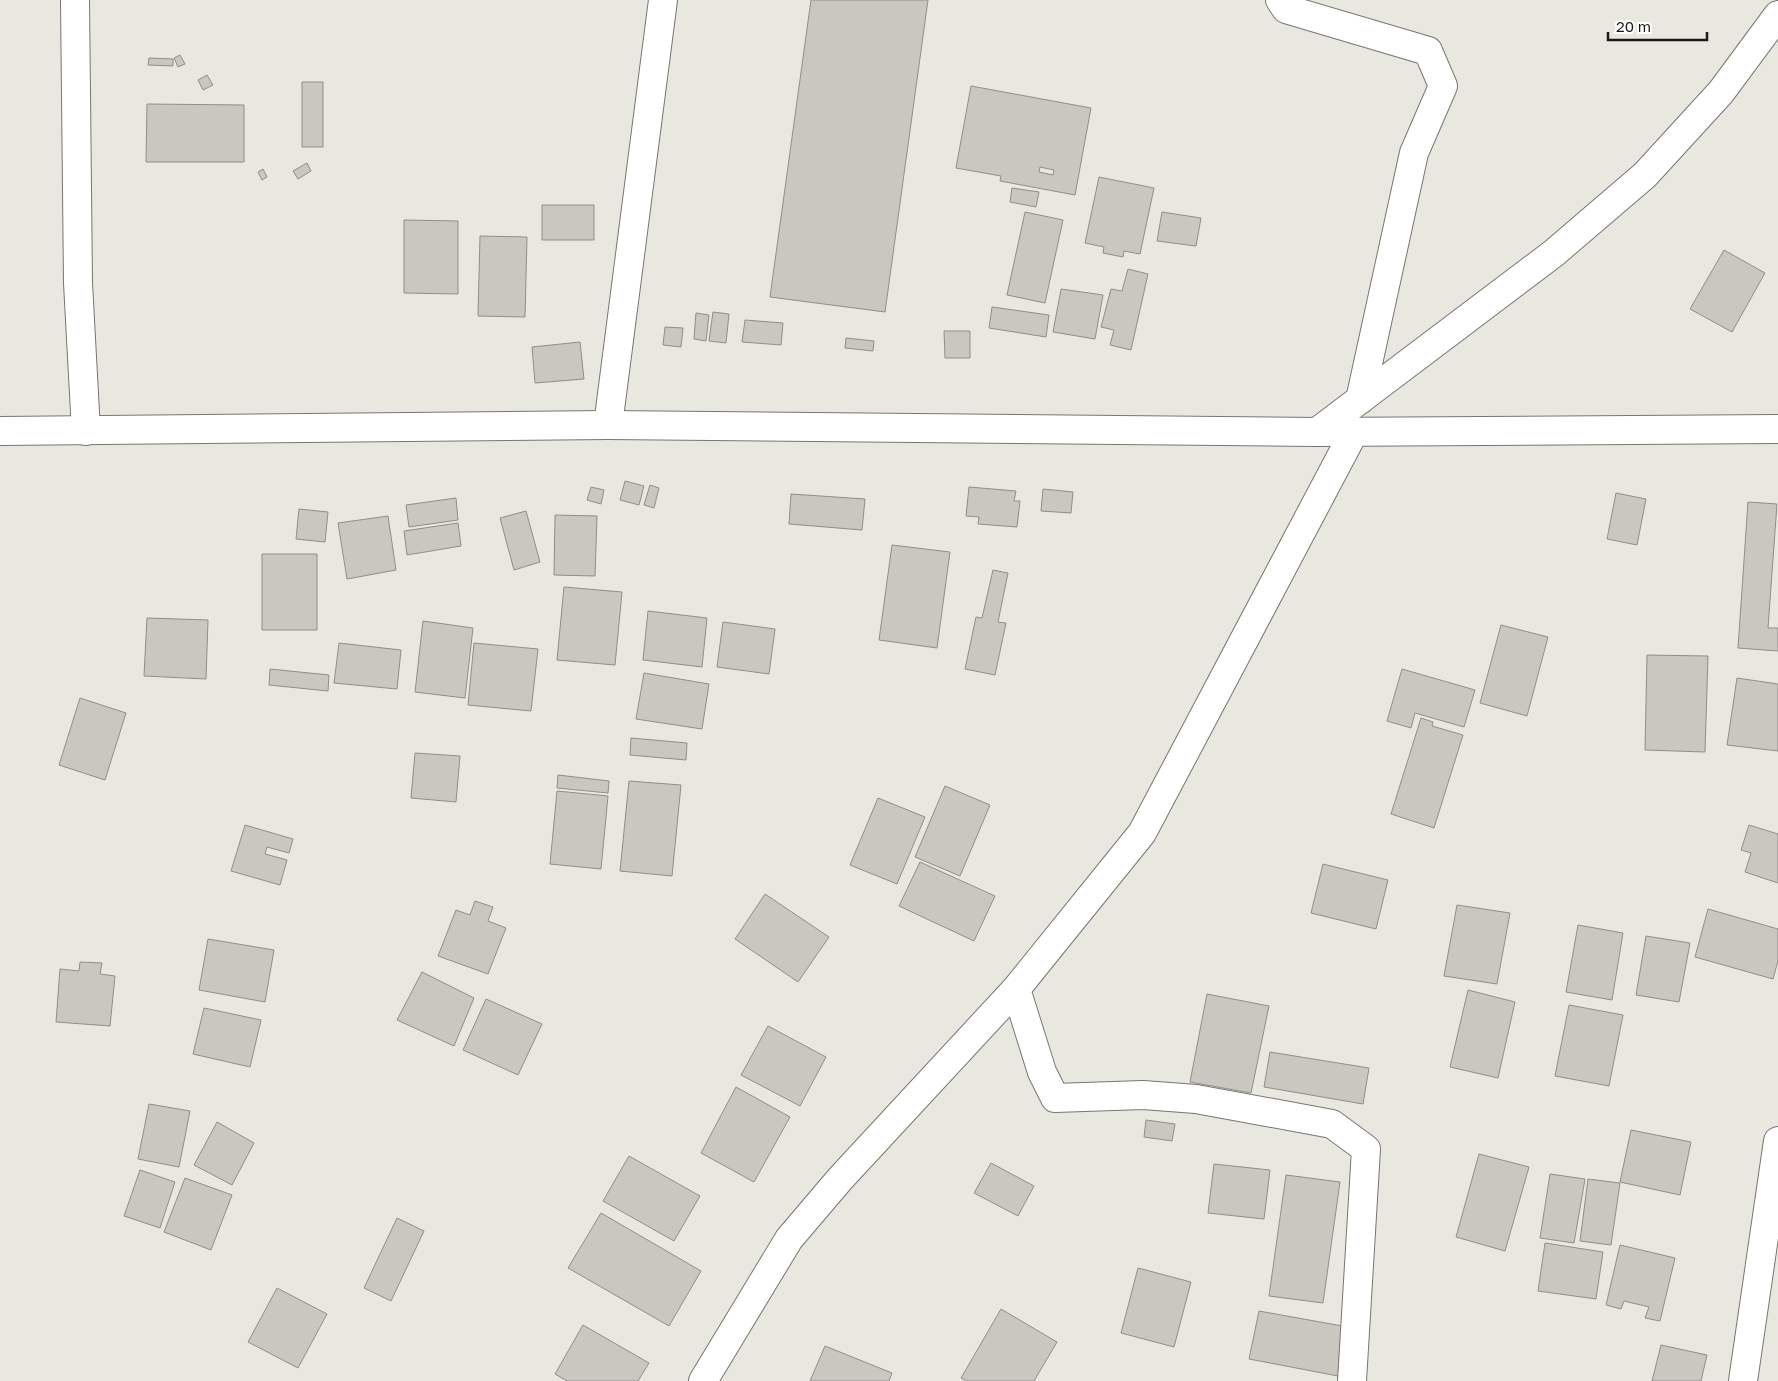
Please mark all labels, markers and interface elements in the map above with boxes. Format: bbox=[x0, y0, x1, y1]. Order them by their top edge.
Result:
scale bar bbox=[1608, 10, 1707, 42]
text: 20 m bbox=[1616, 17, 1651, 35]

